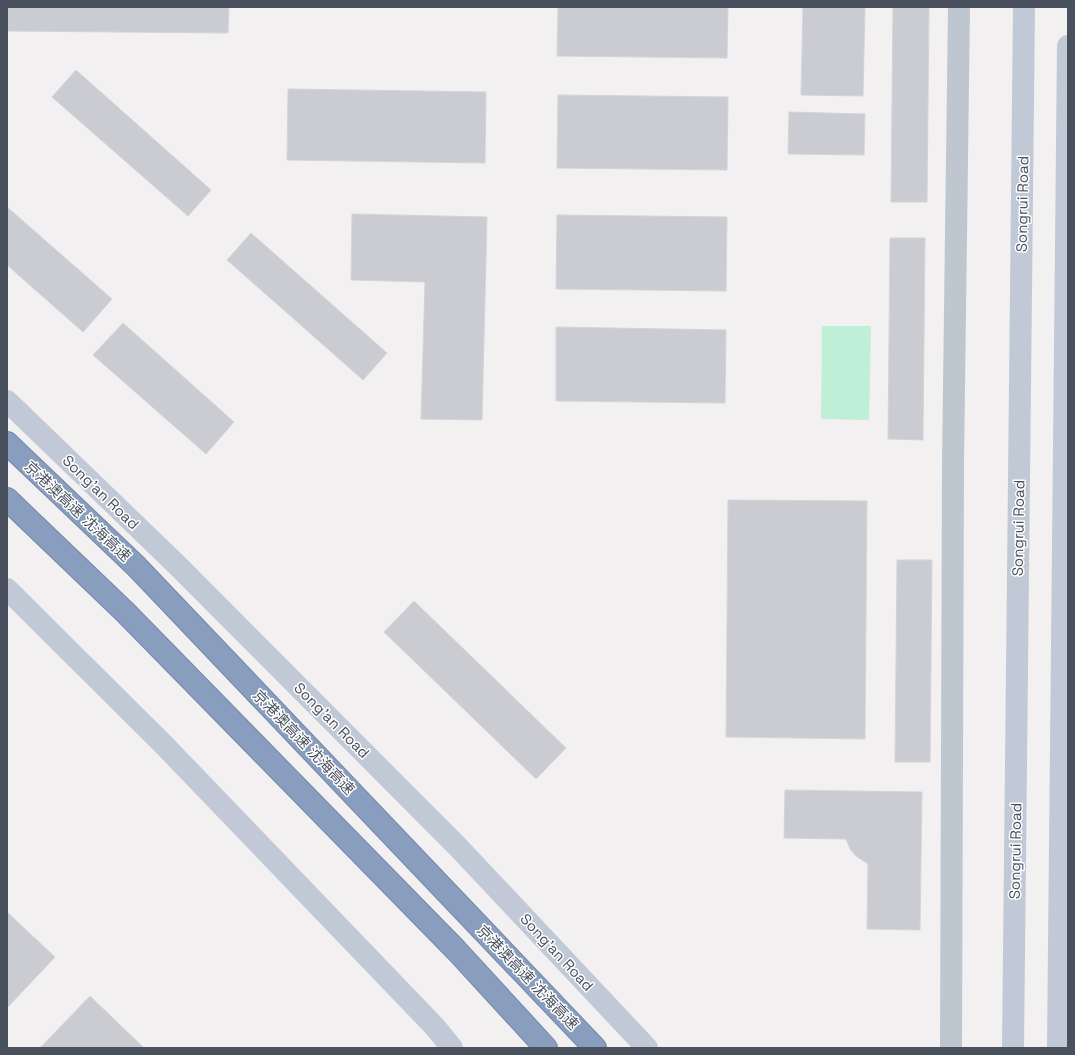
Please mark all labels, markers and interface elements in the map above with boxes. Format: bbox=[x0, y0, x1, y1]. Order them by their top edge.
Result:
street label: Songrui Road bbox=[1012, 156, 1032, 252]
street label: Song'an Road bbox=[59, 451, 143, 533]
street label: 京港澳高速 沈海高速 bbox=[21, 457, 135, 565]
street label: Songrui Road bbox=[1008, 480, 1028, 576]
street label: Song'an Road bbox=[290, 678, 374, 762]
street label: 京港澳高速 沈海高速 bbox=[249, 685, 359, 799]
street label: Songrui Road bbox=[1005, 803, 1025, 899]
street label: Song'an Road bbox=[516, 909, 598, 995]
street label: 京港澳高速 沈海高速 bbox=[473, 920, 583, 1034]

